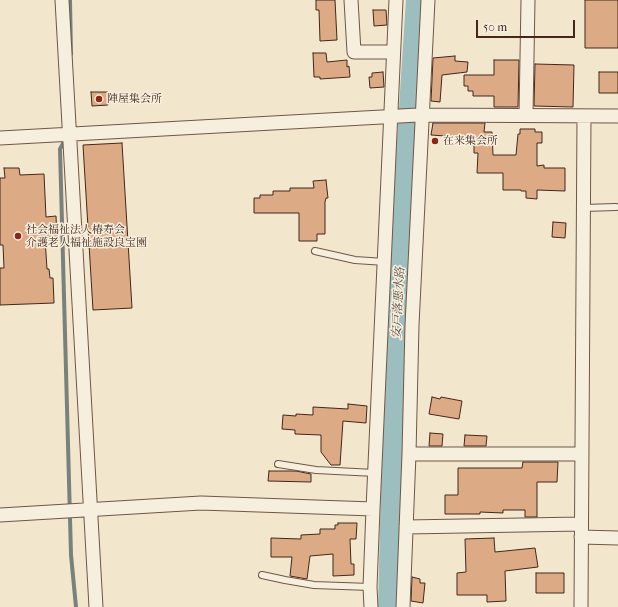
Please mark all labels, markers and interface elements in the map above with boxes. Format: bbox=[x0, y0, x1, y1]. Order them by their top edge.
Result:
scale bar bbox=[478, 12, 577, 38]
text: 50 m bbox=[483, 20, 507, 34]
place label: 陣屋集会所 bbox=[107, 92, 162, 106]
marker: 陣屋集会所 bbox=[94, 94, 104, 104]
place label: 在来集会所 bbox=[443, 134, 498, 148]
marker: 在来集会所 bbox=[430, 136, 440, 146]
place label: 社会福祉法人椿寿会 介護老人福祉施設良宝園 bbox=[26, 223, 147, 249]
marker: 社会福祉法人椿寿会 介護老人福祉施設良宝園 bbox=[13, 231, 23, 241]
water label: 安戸落悪水路 bbox=[390, 267, 408, 339]

